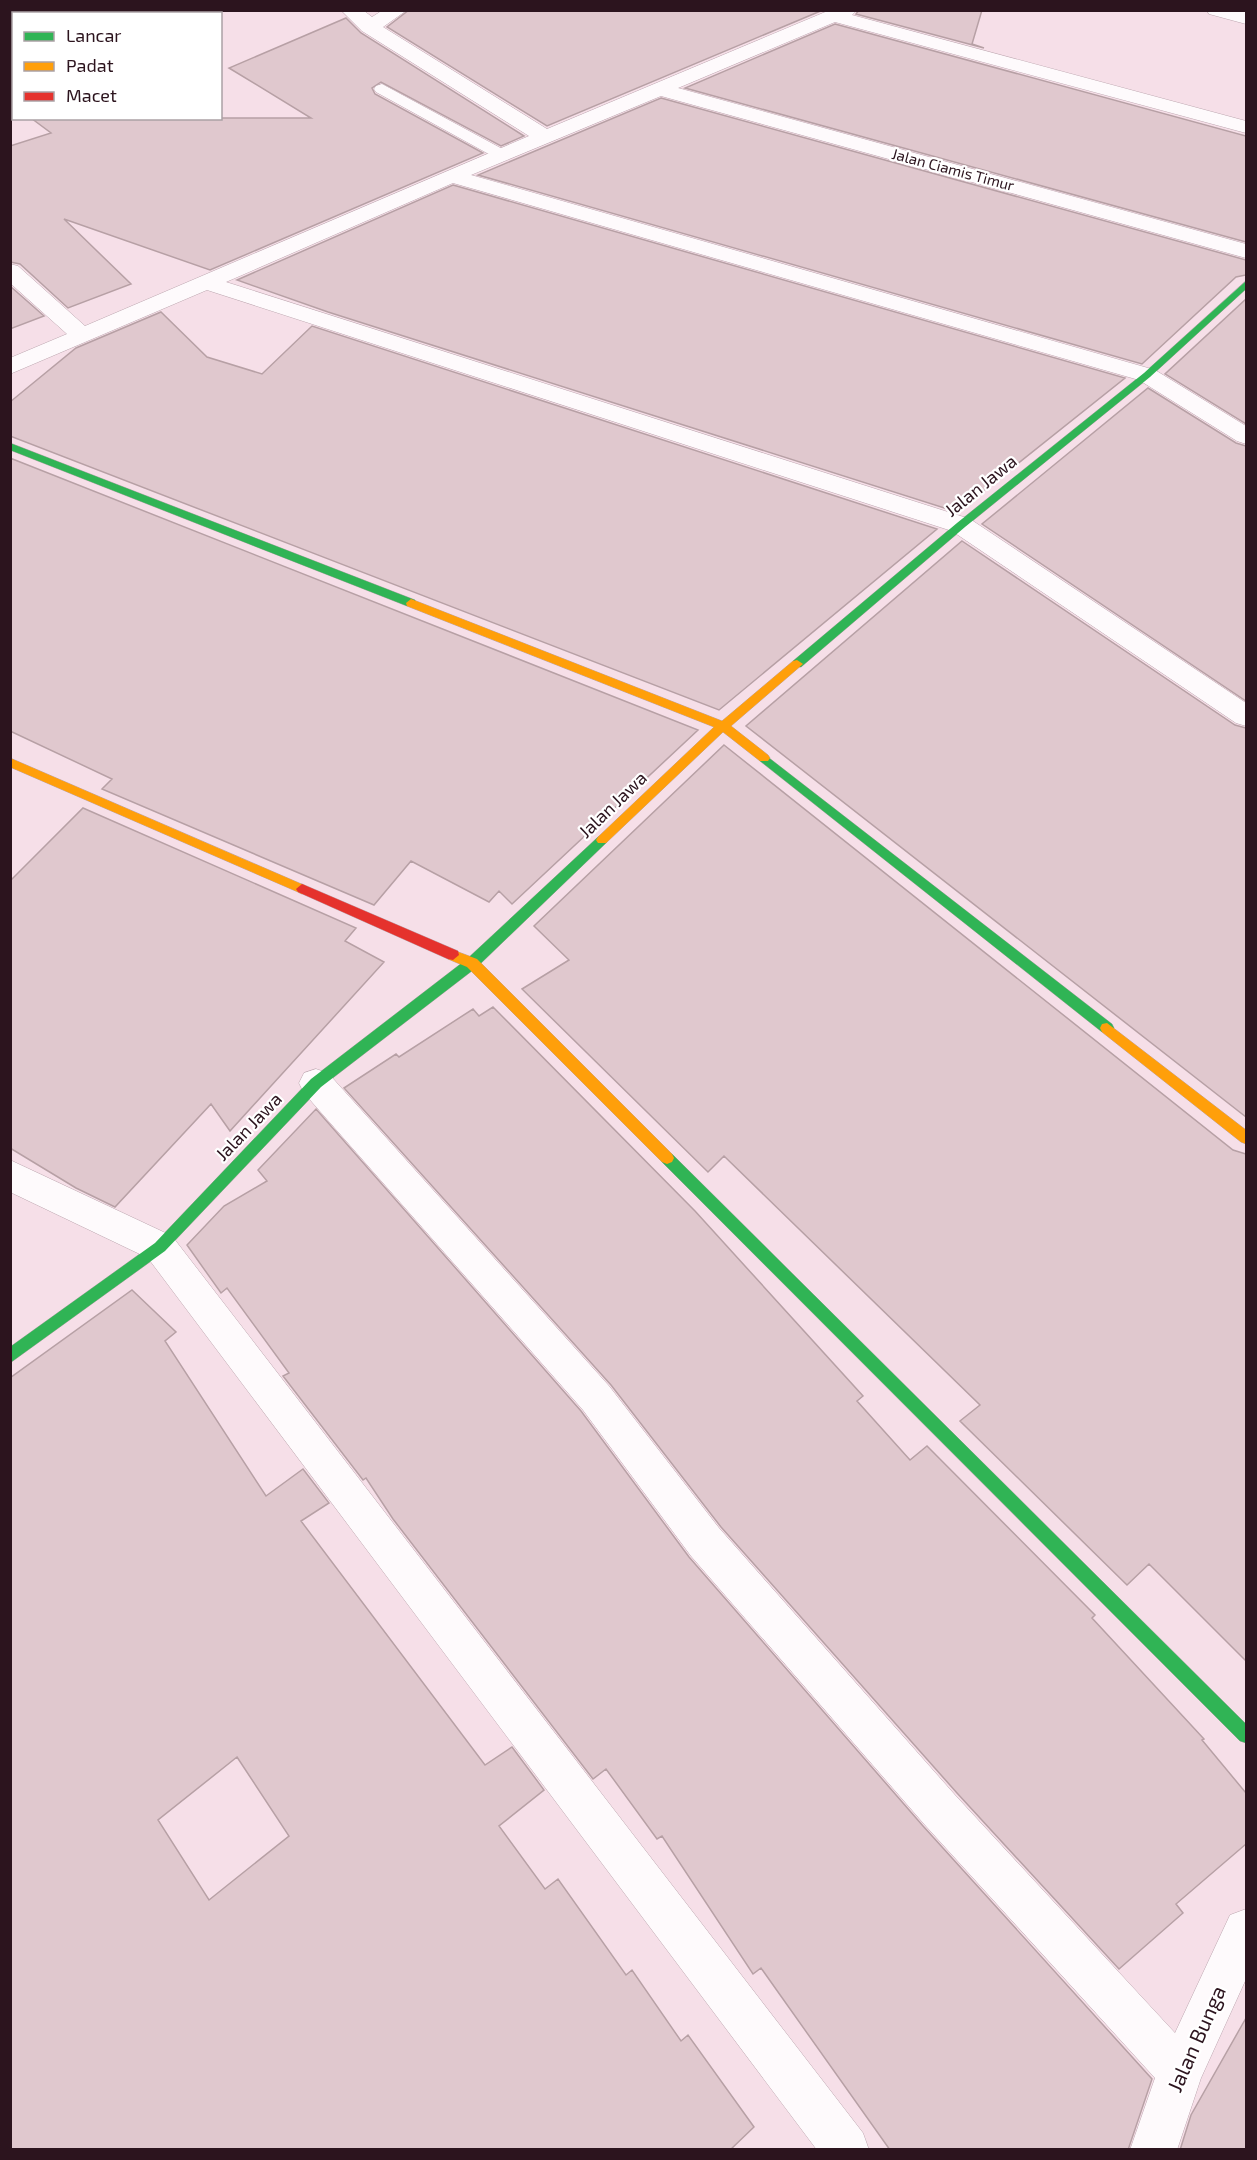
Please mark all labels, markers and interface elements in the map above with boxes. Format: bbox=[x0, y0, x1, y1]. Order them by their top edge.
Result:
legend bbox=[12, 12, 222, 120]
text: Lancar bbox=[66, 24, 122, 46]
text: Padat bbox=[66, 54, 114, 76]
text: Macet bbox=[66, 84, 117, 106]
street label: Jalan Ciamis Timur bbox=[890, 144, 1017, 194]
street label: Jalan Jawa bbox=[940, 450, 1021, 521]
street label: Jalan Jawa bbox=[574, 766, 651, 842]
street label: Jalan Jawa bbox=[210, 1088, 286, 1165]
street label: Jalan Bunga bbox=[1161, 1981, 1230, 2095]

